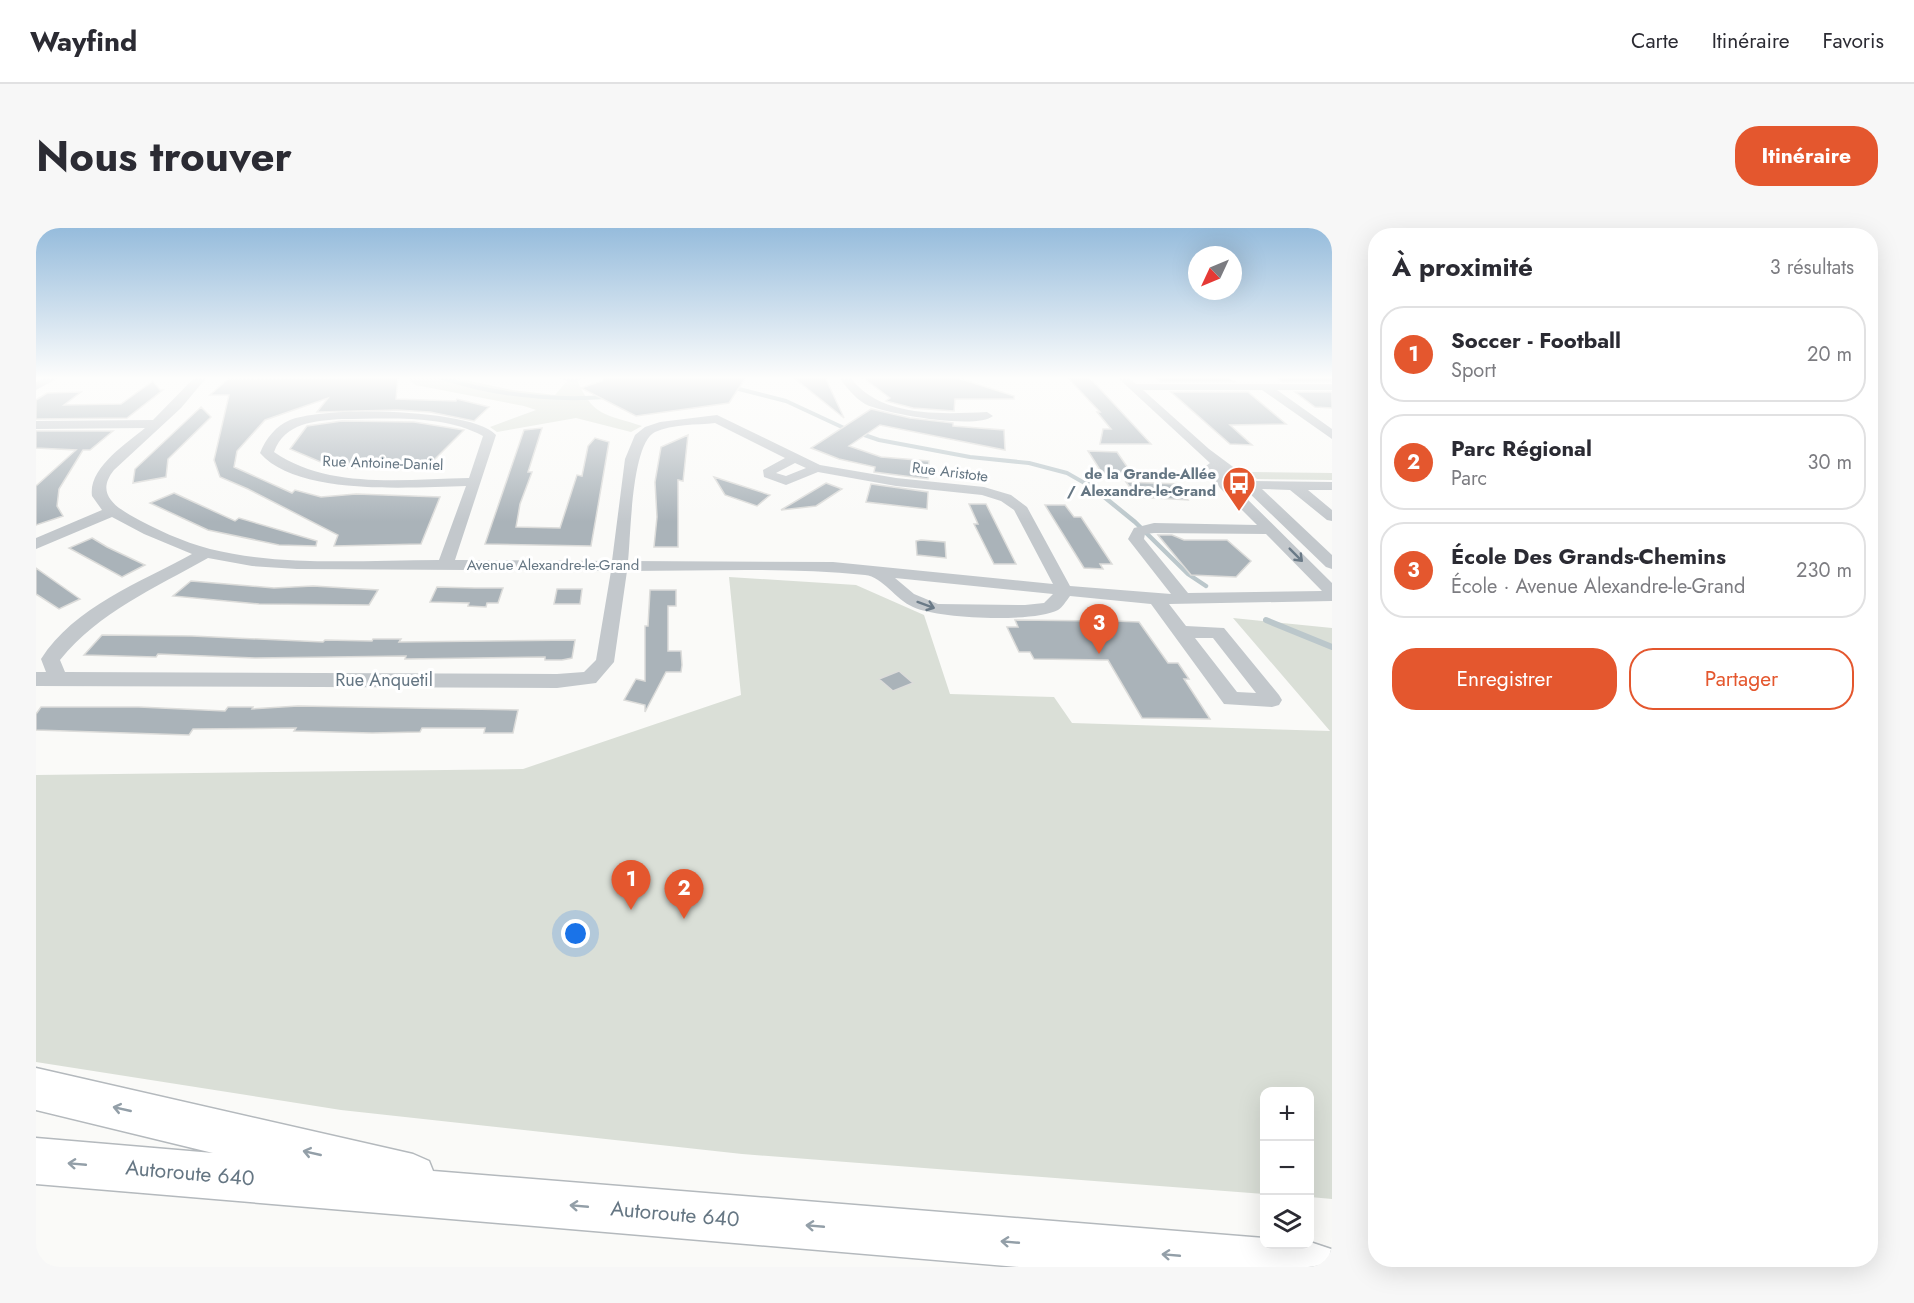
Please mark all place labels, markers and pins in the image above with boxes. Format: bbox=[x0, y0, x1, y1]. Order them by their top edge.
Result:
place label: de la Grande-Allée / Alexandre-le-Grand bbox=[1067, 463, 1216, 502]
bus stop icon: de la Grande-Allée / Alexandre-le-Grand bbox=[1221, 465, 1257, 512]
pin: 3 bbox=[1080, 604, 1118, 654]
pin: 1 bbox=[612, 860, 650, 910]
pin: 2 bbox=[664, 870, 704, 919]

